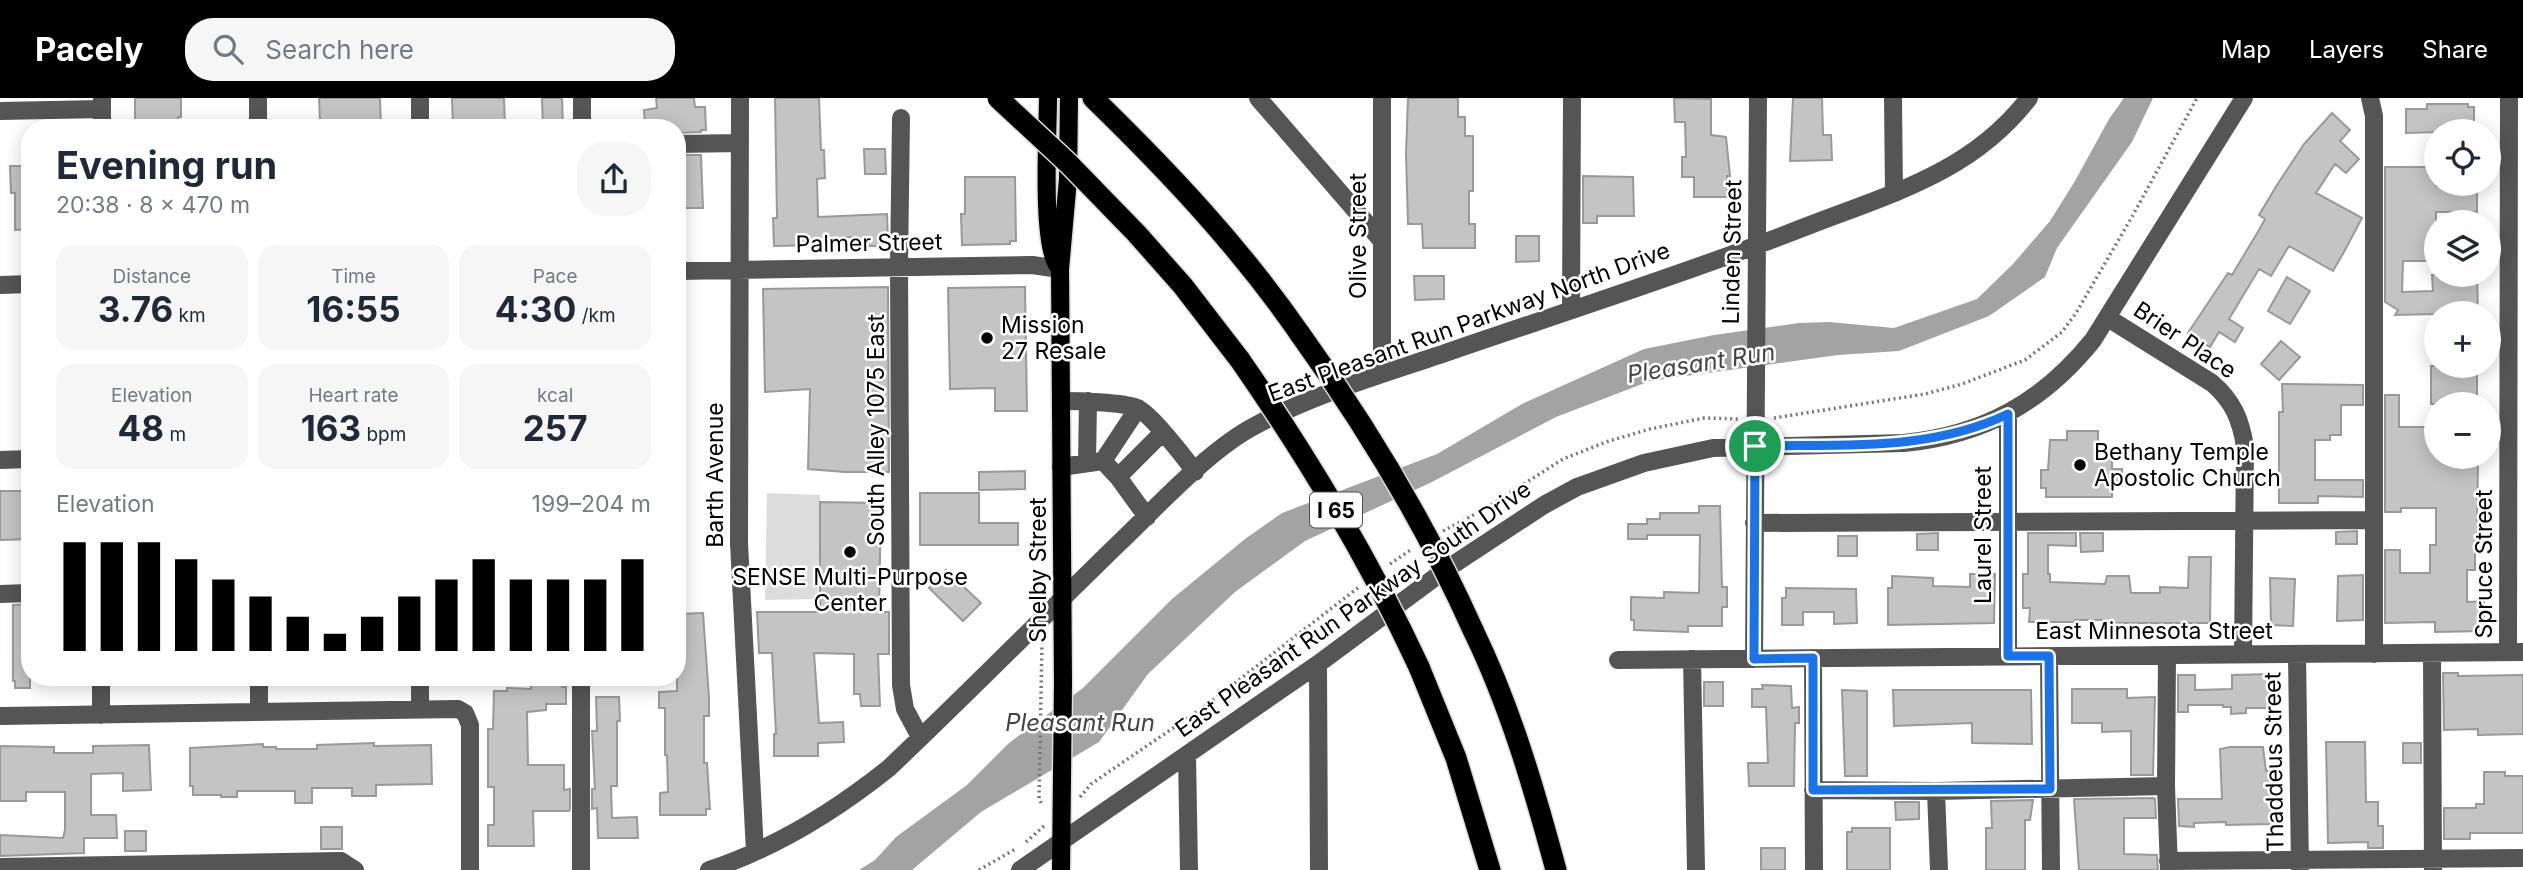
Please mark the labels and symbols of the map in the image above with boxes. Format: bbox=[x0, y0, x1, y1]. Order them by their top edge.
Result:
street label: Olive Street bbox=[1344, 173, 1372, 299]
street label: Linden Street bbox=[1717, 179, 1747, 325]
street label: Palmer Street bbox=[795, 228, 943, 258]
street label: East Pleasant Run Parkway North Drive bbox=[1264, 236, 1674, 408]
street label: Brier Place bbox=[2128, 295, 2242, 385]
place label: Mission 27 Resale bbox=[1001, 311, 1106, 365]
street label: South Alley 1075 East bbox=[862, 313, 890, 546]
marker: Mission 27 Resale bbox=[979, 330, 995, 346]
water label: Pleasant Run bbox=[1625, 337, 1777, 389]
street label: Barth Avenue bbox=[701, 402, 729, 548]
pin bbox=[1725, 416, 1785, 476]
place label: Bethany Temple Apostolic Church bbox=[2094, 438, 2281, 492]
marker: Bethany Temple Apostolic Church bbox=[2072, 457, 2088, 473]
street label: Laurel Street bbox=[1969, 465, 1997, 604]
street label: East Pleasant Run Parkway South Drive bbox=[1170, 475, 1536, 743]
street label: Spruce Street bbox=[2470, 489, 2498, 639]
road number: I 65 bbox=[1310, 492, 1362, 528]
street label: Shelby Street bbox=[1024, 497, 1052, 643]
marker: SENSE Multi-Purpose Center bbox=[842, 544, 858, 560]
place label: SENSE Multi-Purpose Center bbox=[732, 563, 968, 617]
street label: East Minnesota Street bbox=[2035, 617, 2273, 645]
street label: Thaddeus Street bbox=[2258, 671, 2290, 852]
water label: Pleasant Run bbox=[1005, 708, 1155, 737]

